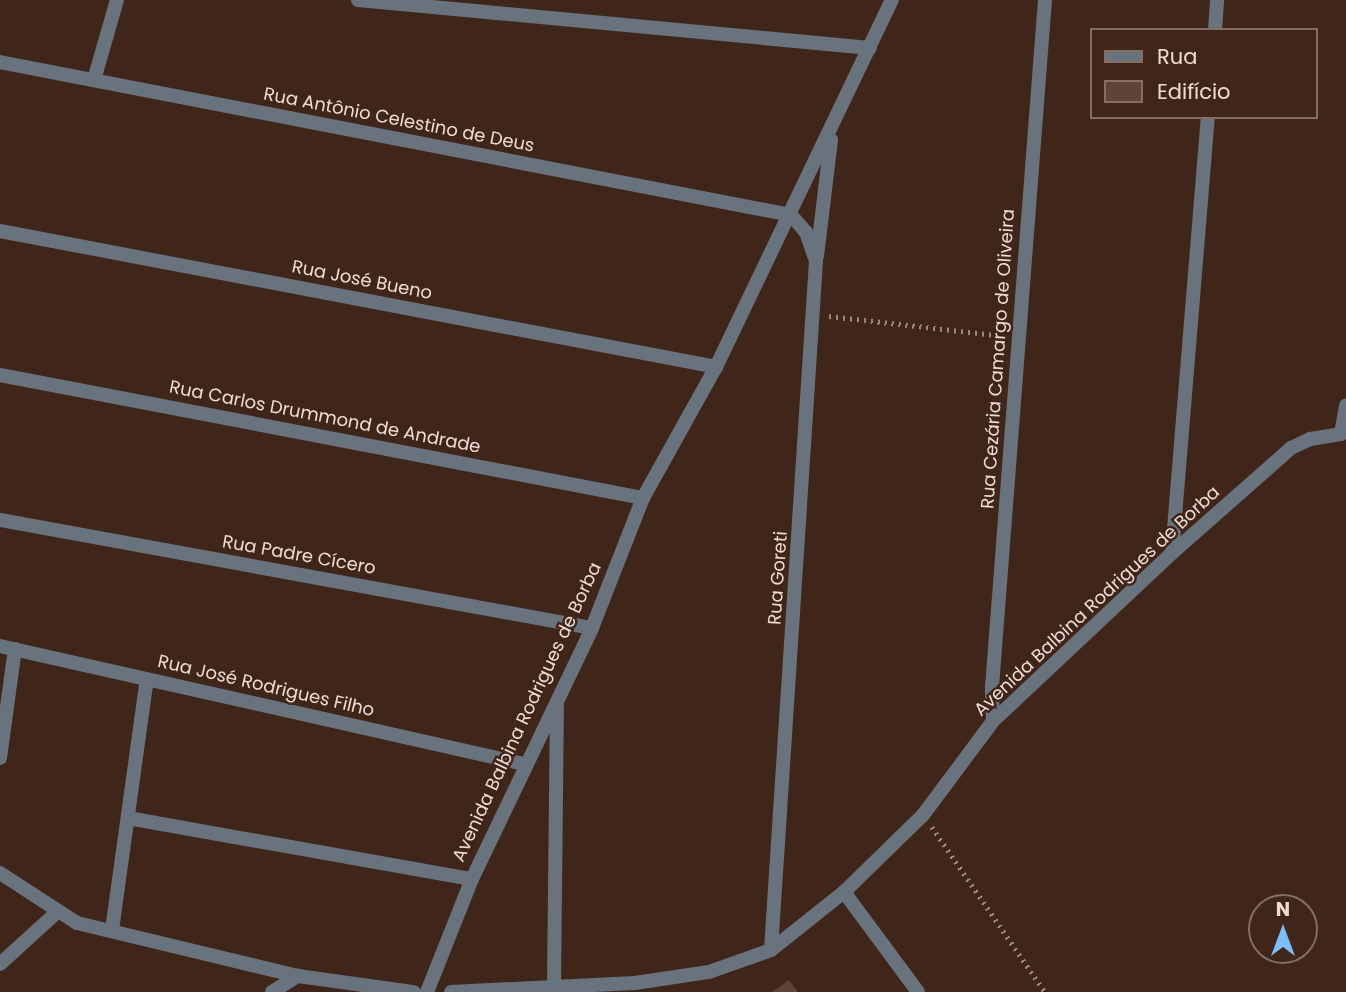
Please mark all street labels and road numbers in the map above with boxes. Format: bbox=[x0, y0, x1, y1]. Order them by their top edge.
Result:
street label: Rua Antônio Celestino de Deus bbox=[262, 83, 536, 157]
street label: Rua Cezária Camargo de Oliveira bbox=[977, 208, 1019, 510]
street label: Rua José Bueno bbox=[290, 256, 434, 304]
street label: Rua Carlos Drummond de Andrade bbox=[168, 376, 482, 458]
street label: Avenida Balbina Rodrigues de Borba bbox=[970, 481, 1224, 721]
street label: Rua Goreti bbox=[764, 530, 792, 626]
street label: Rua Padre Cícero bbox=[221, 531, 377, 579]
street label: Avenida Balbina Rodrigues de Borba bbox=[448, 559, 606, 865]
street label: Rua José Rodrigues Filho bbox=[156, 651, 376, 721]

